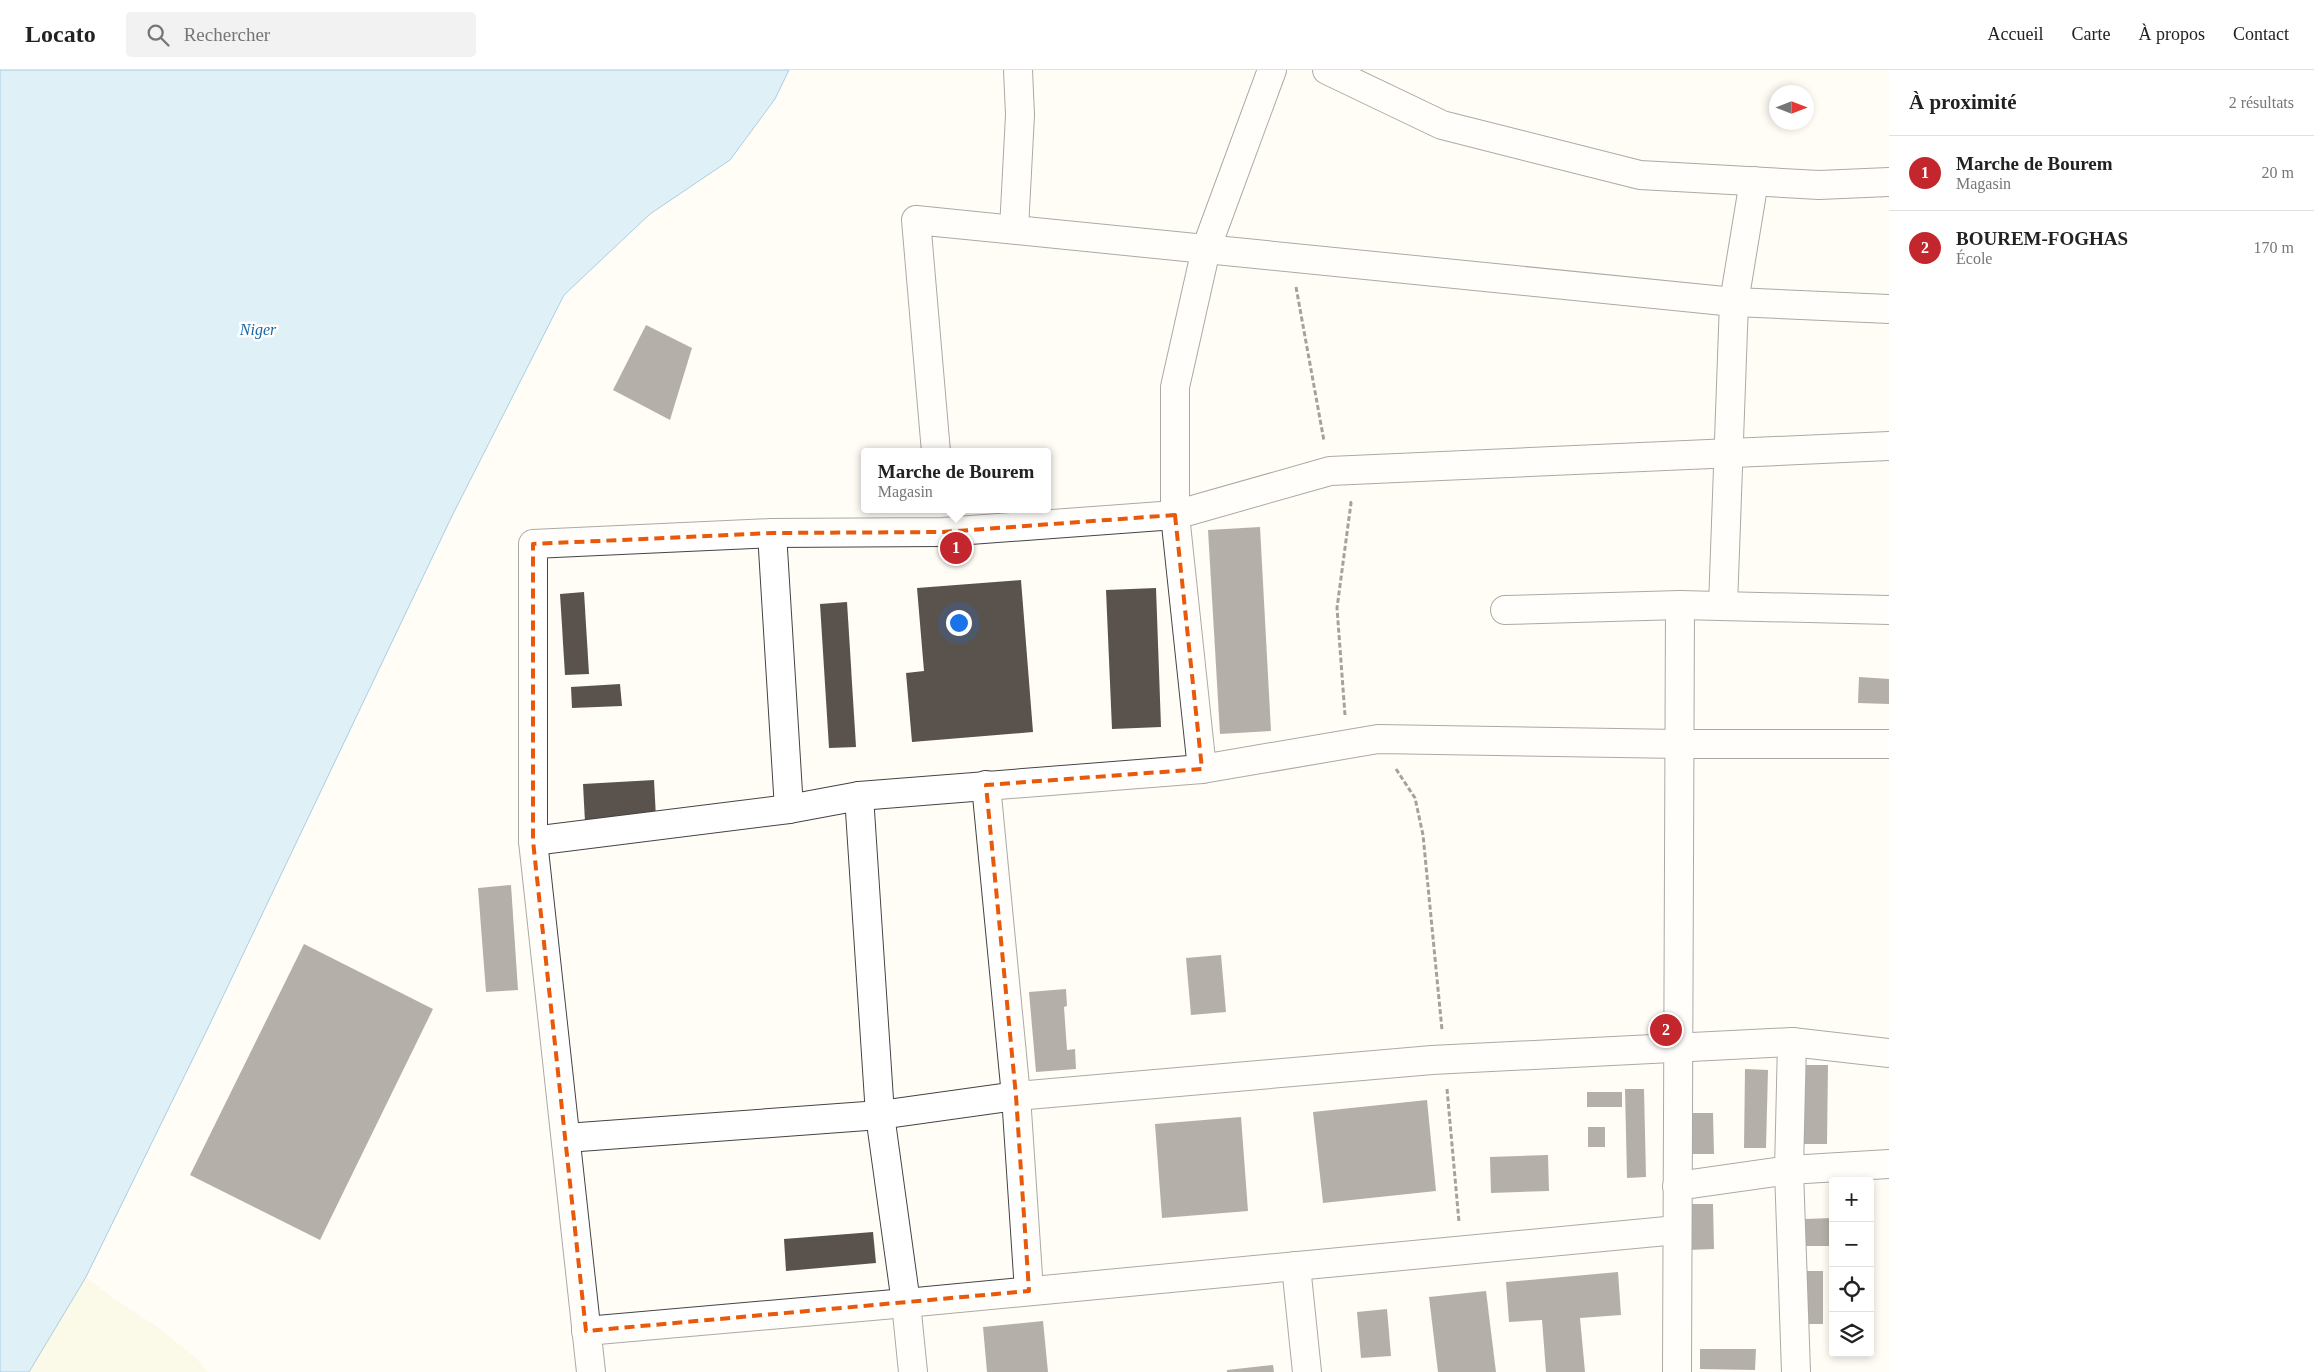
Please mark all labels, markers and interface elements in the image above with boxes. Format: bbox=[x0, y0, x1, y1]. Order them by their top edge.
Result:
search box bbox=[126, 12, 476, 57]
text: Locato bbox=[25, 21, 96, 47]
icon: search bbox=[144, 21, 172, 49]
text: Rechercher bbox=[184, 24, 270, 45]
text: Accueil bbox=[1988, 24, 2044, 44]
text: Carte bbox=[2072, 24, 2111, 44]
text: À propos bbox=[2139, 24, 2205, 44]
text: Contact bbox=[2233, 24, 2289, 44]
north arrow bbox=[1769, 85, 1814, 130]
text: À proximité bbox=[1909, 90, 2017, 114]
text: 2 résultats bbox=[2229, 94, 2294, 111]
text: Marche de Bourem bbox=[1956, 153, 2113, 174]
text: 1 bbox=[1921, 164, 1929, 181]
text: 20 m bbox=[2262, 164, 2294, 181]
text: Magasin bbox=[1956, 175, 2011, 192]
text: BOUREM-FOGHAS bbox=[1956, 228, 2128, 249]
text: 2 bbox=[1921, 239, 1929, 256]
text: 170 m bbox=[2254, 239, 2294, 256]
text: École bbox=[1956, 250, 1992, 267]
water label: Niger bbox=[239, 321, 277, 339]
popup bbox=[861, 448, 1051, 513]
text: Marche de Bourem bbox=[878, 461, 1034, 482]
text: Magasin bbox=[878, 483, 933, 500]
pin: 1 bbox=[940, 529, 972, 567]
your location bbox=[946, 610, 972, 636]
pin: 2 bbox=[1650, 1011, 1682, 1049]
map controls bbox=[1829, 1177, 1874, 1357]
button: + bbox=[1829, 1177, 1874, 1222]
button: − bbox=[1829, 1222, 1874, 1267]
button: locate bbox=[1829, 1267, 1874, 1312]
button: layers bbox=[1829, 1312, 1874, 1357]

